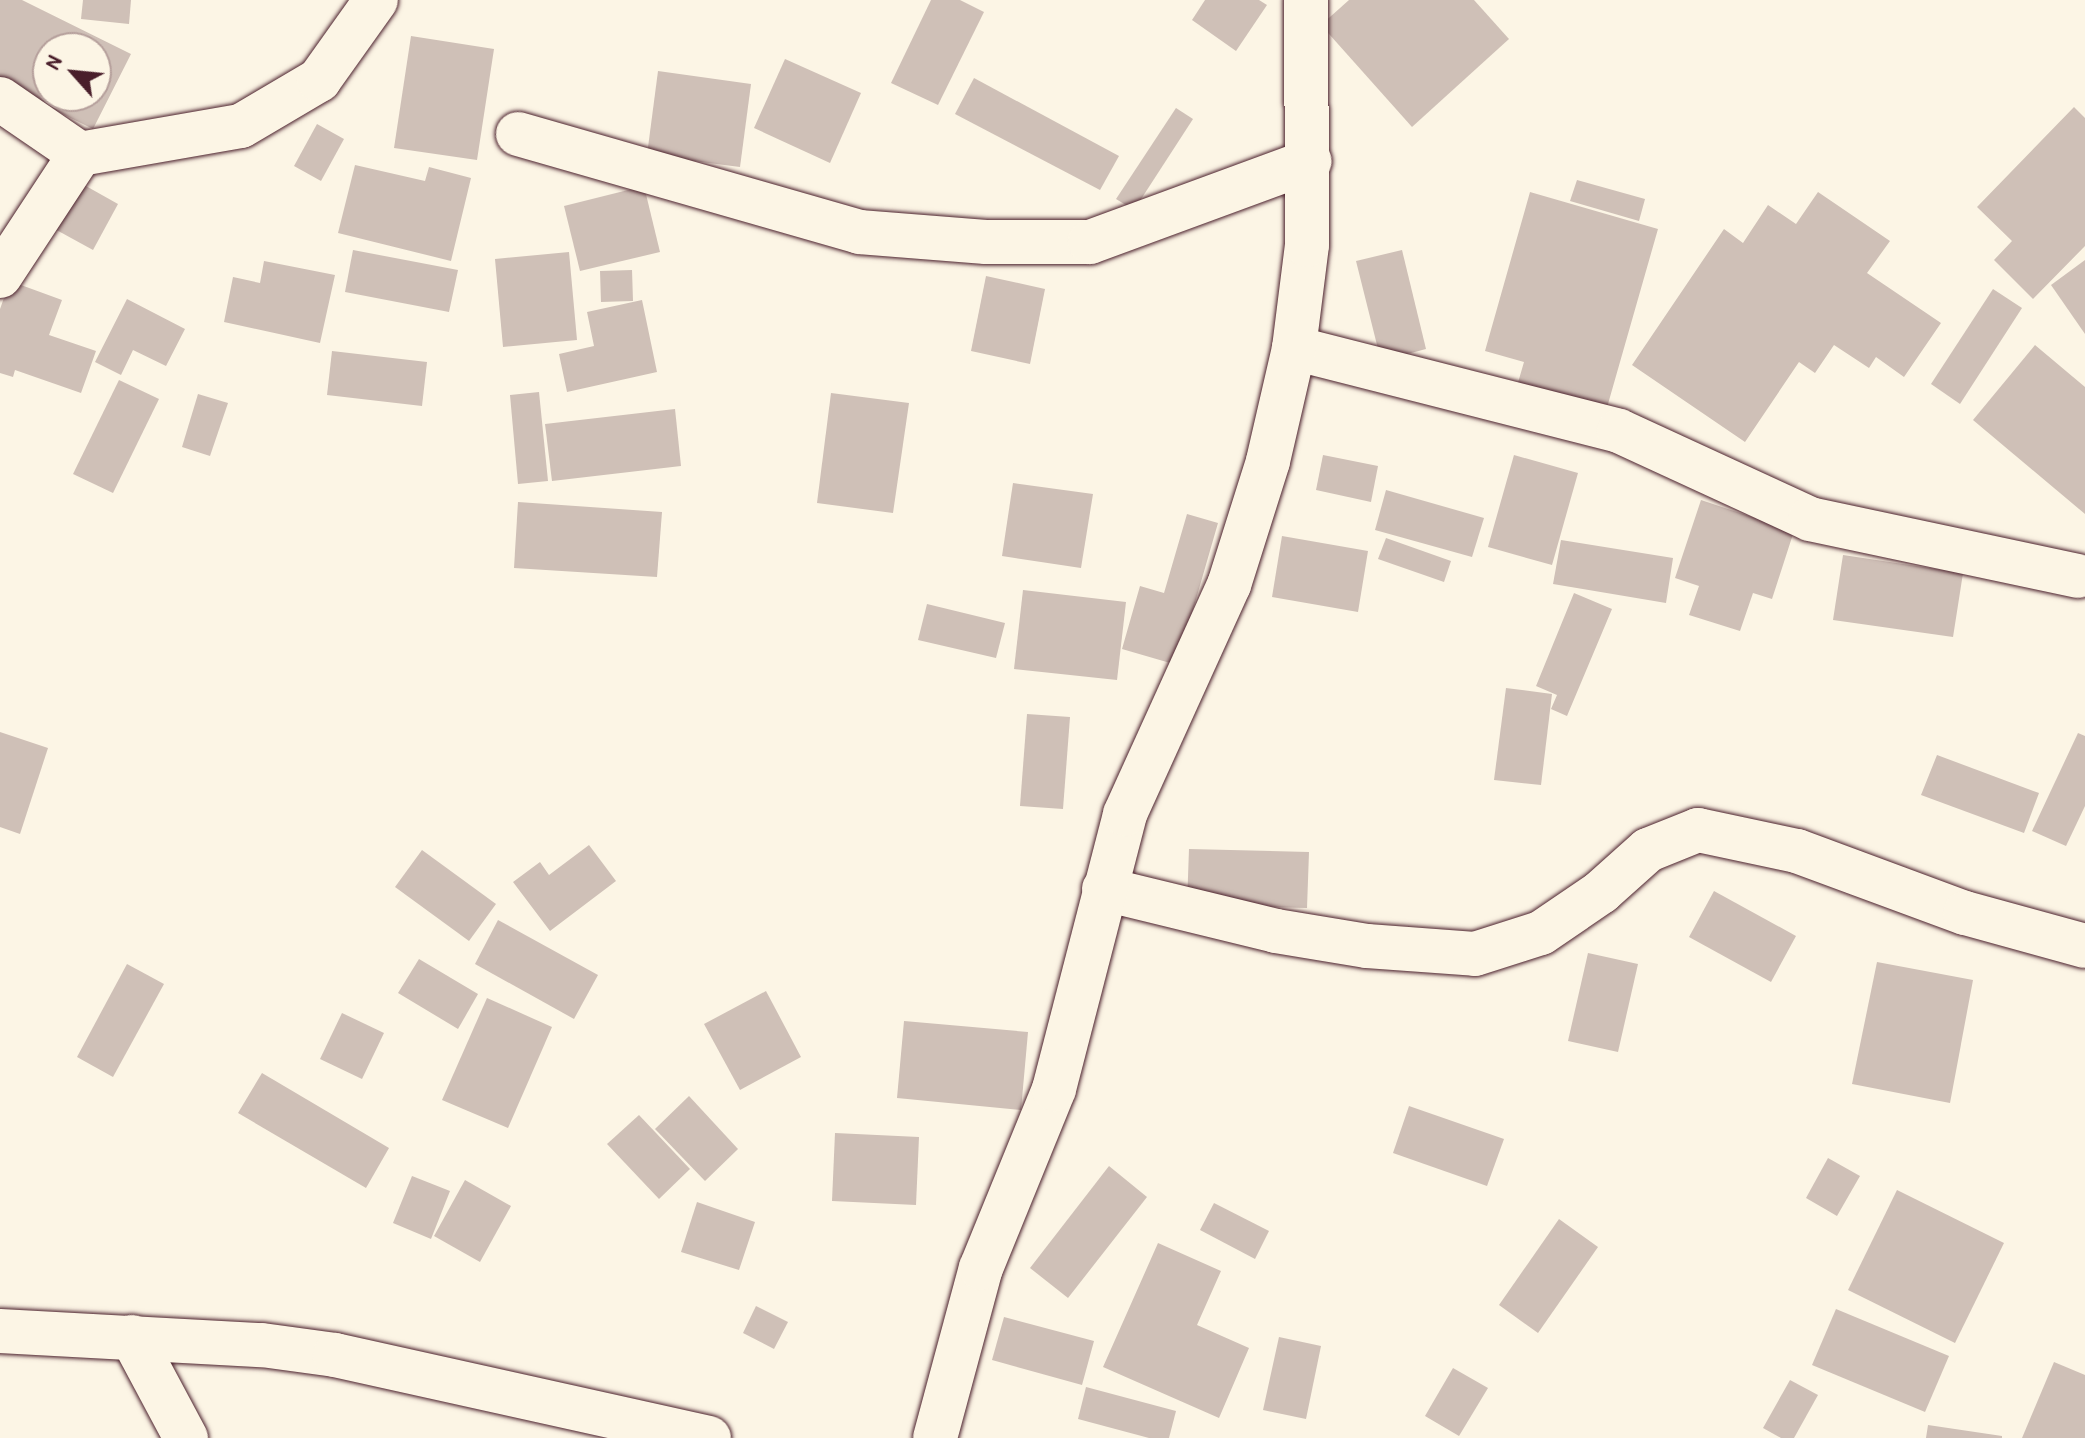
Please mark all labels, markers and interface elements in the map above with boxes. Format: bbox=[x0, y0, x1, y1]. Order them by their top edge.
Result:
north arrow bbox=[32, 32, 112, 112]
text: N bbox=[36, 50, 68, 74]

